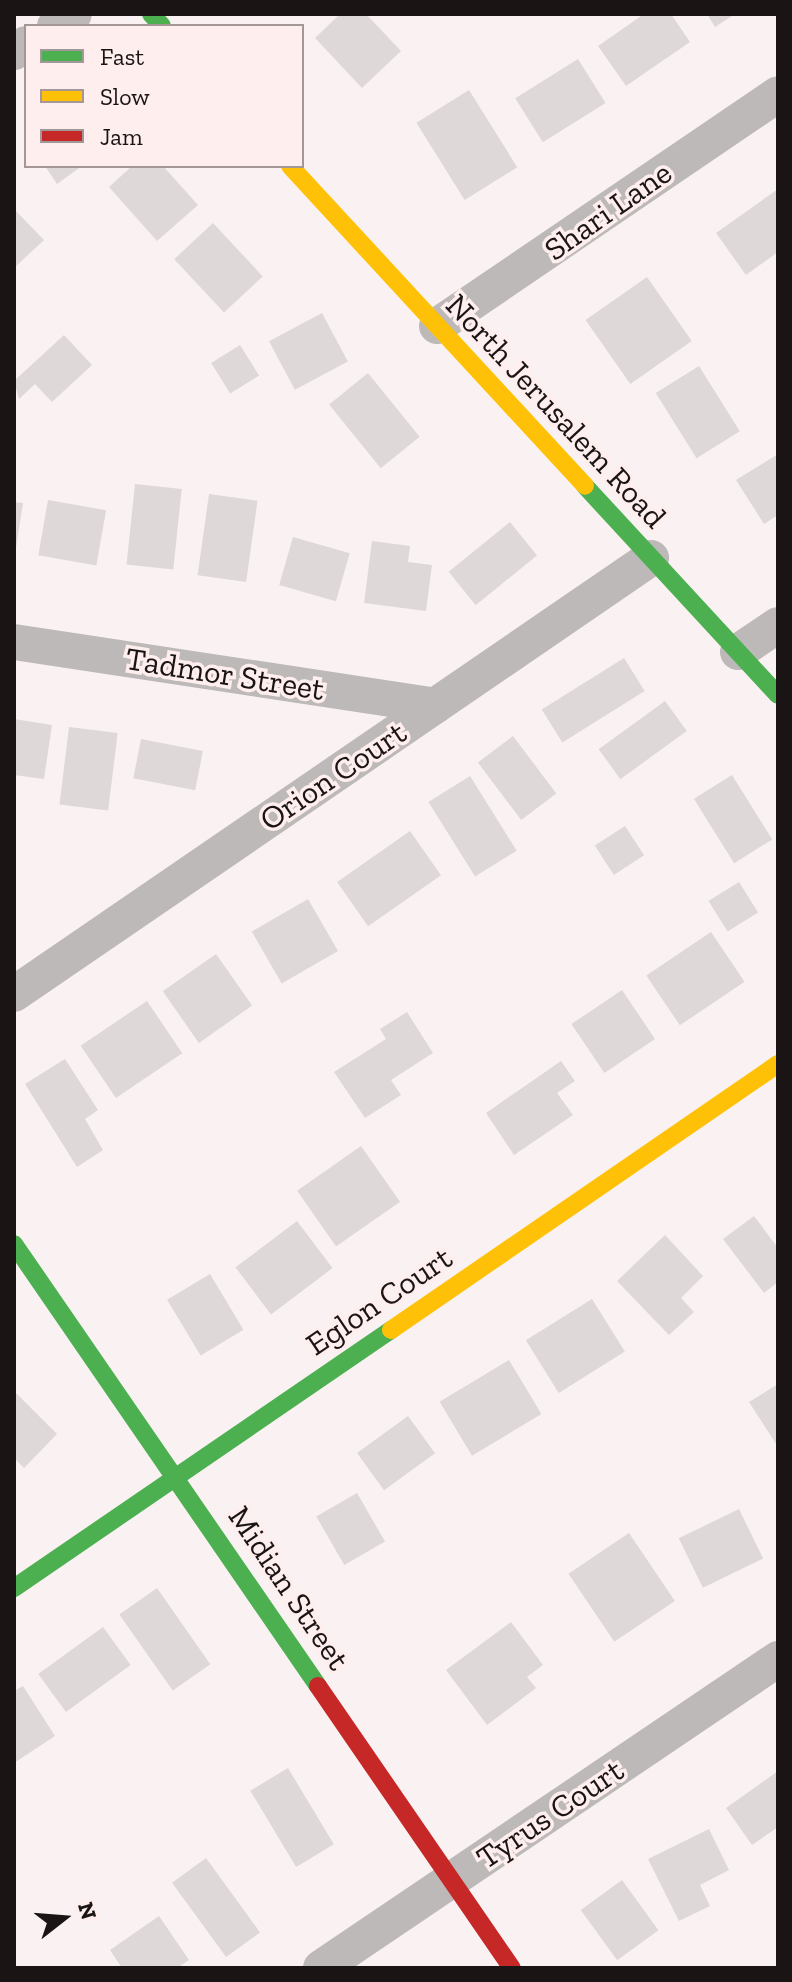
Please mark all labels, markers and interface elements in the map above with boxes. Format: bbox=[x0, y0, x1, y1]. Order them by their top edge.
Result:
legend bbox=[24, 24, 304, 168]
text: Fast bbox=[100, 42, 144, 71]
text: Slow bbox=[100, 82, 150, 111]
text: Jam bbox=[100, 122, 143, 151]
street label: Shari Lane bbox=[537, 153, 679, 269]
street label: North Jerusalem Road bbox=[437, 286, 675, 536]
street label: Tadmor Street bbox=[123, 639, 327, 709]
street label: Orion Court bbox=[253, 713, 413, 839]
street label: Eglon Court bbox=[299, 1238, 459, 1364]
street label: Midian Street bbox=[220, 1499, 358, 1677]
street label: Tyrus Court bbox=[469, 1751, 631, 1877]
north arrow bbox=[24, 1878, 104, 1958]
text: N bbox=[72, 1899, 103, 1923]

